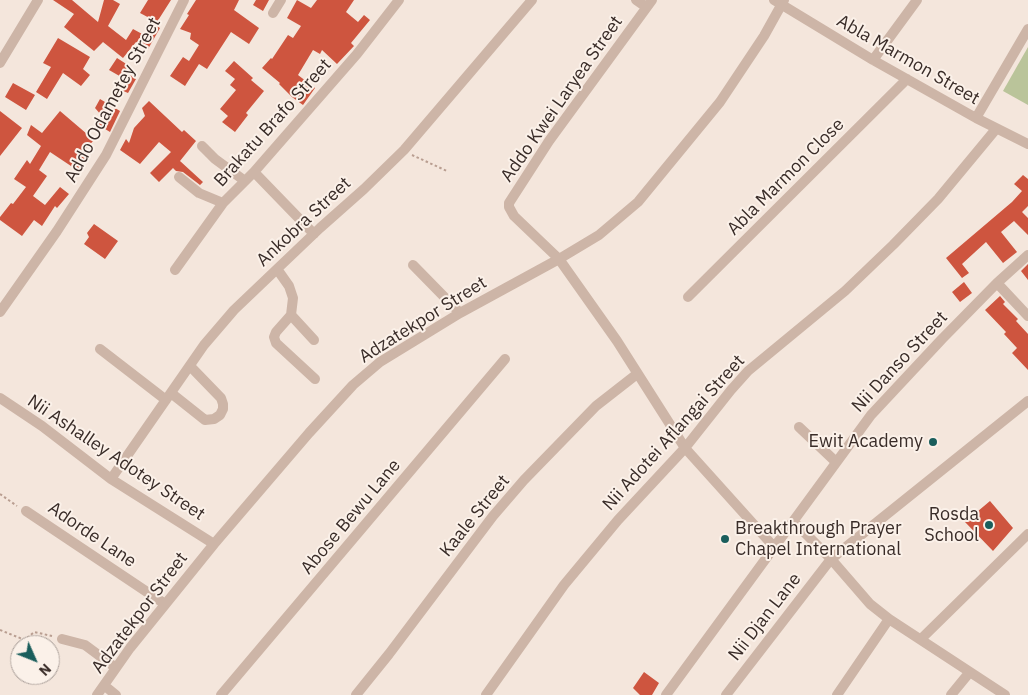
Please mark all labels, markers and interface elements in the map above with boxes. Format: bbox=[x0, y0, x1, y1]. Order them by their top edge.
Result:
street label: Abla Marmon Street bbox=[833, 10, 983, 110]
street label: Addo Kwei Laryea Street bbox=[496, 12, 628, 186]
street label: Addo Odametey Street bbox=[60, 14, 166, 186]
street label: Brakatu Brafo Street bbox=[210, 54, 336, 192]
street label: Abla Marmon Close bbox=[723, 114, 849, 240]
street label: Ankobra Street bbox=[252, 173, 356, 271]
street label: Adzatekpor Street bbox=[355, 272, 491, 368]
street label: Nii Danso Street bbox=[848, 307, 952, 417]
street label: Nii Adotei Aflangai Street bbox=[598, 351, 750, 515]
street label: Nii Ashalley Adotey Street bbox=[23, 390, 209, 526]
place label: Ewit Academy bbox=[809, 431, 923, 453]
marker: Ewit Academy bbox=[927, 436, 939, 448]
street label: Abose Bewu Lane bbox=[297, 455, 405, 579]
street label: Kaale Street bbox=[436, 471, 514, 561]
street label: Adorde Lane bbox=[44, 498, 140, 572]
place label: Rosda School bbox=[924, 504, 979, 546]
place label: Breakthrough Prayer Chapel International bbox=[735, 518, 902, 560]
marker: Rosda School bbox=[983, 519, 995, 531]
marker: Breakthrough Prayer Chapel International bbox=[719, 533, 731, 545]
street label: Adzatekpor Street bbox=[87, 548, 193, 678]
street label: Nii Djan Lane bbox=[724, 569, 806, 665]
north arrow bbox=[10, 635, 60, 685]
text: N bbox=[35, 660, 55, 680]

